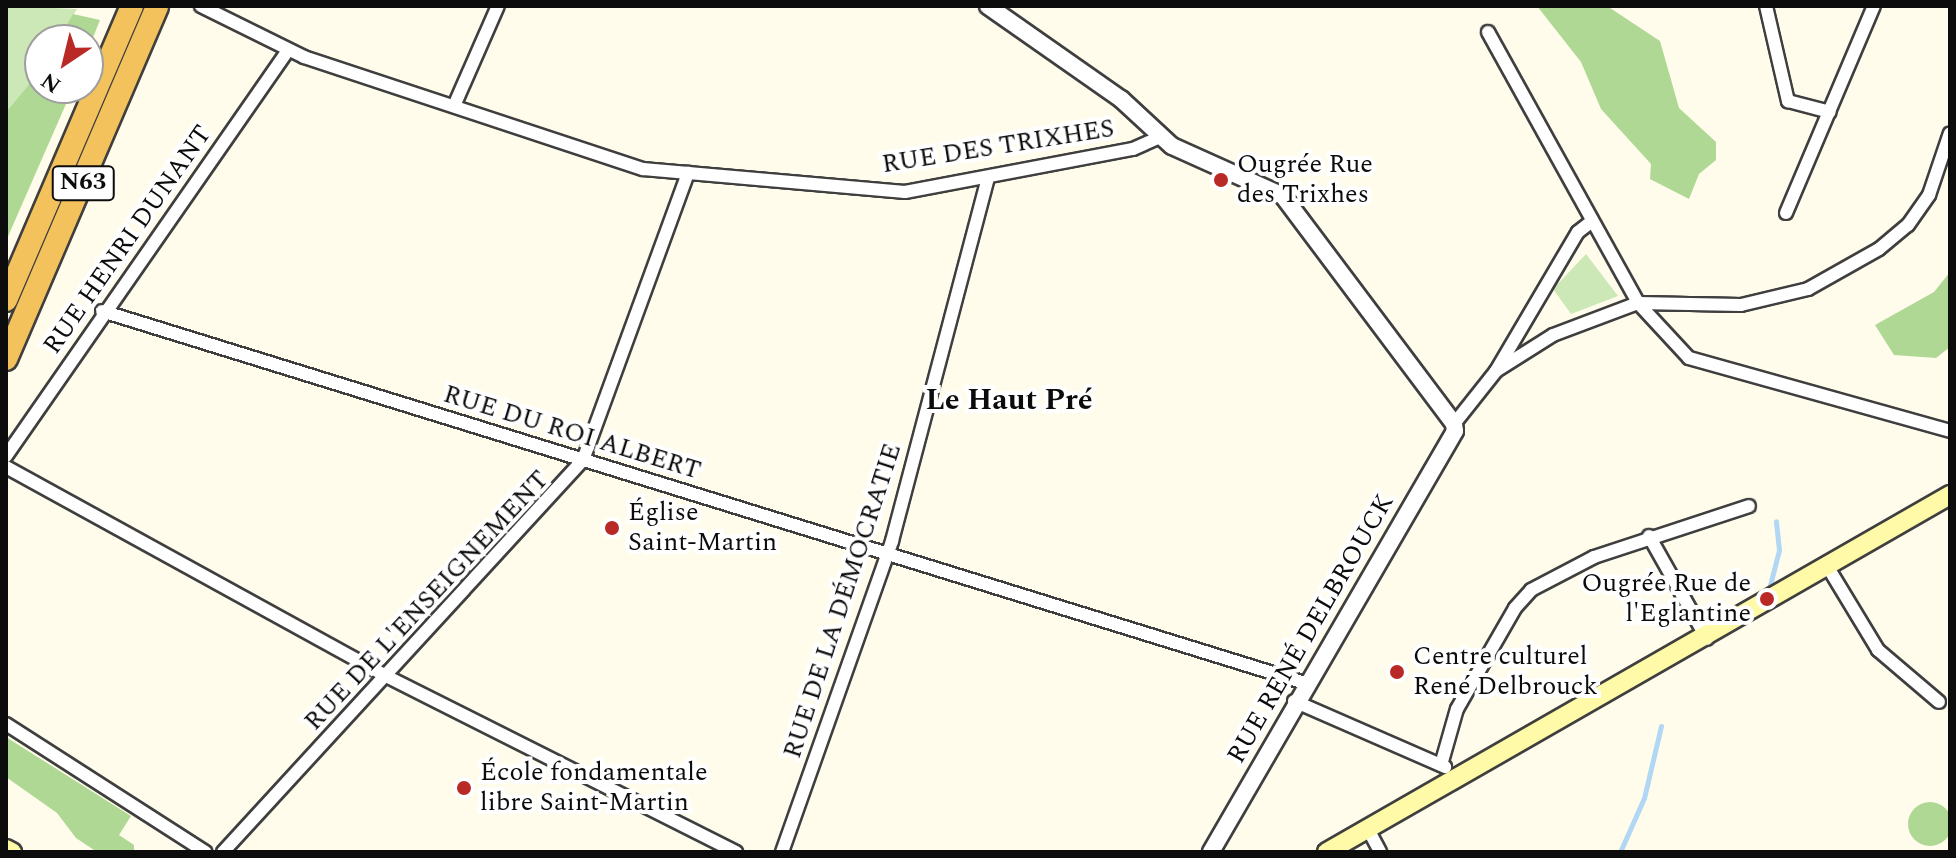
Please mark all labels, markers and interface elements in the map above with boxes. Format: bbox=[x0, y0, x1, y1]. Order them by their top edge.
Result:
north arrow bbox=[24, 24, 104, 104]
text: N bbox=[34, 64, 68, 101]
street label: RUE DES TRIXHES bbox=[880, 113, 1116, 181]
street label: RUE HENRI DUNANT bbox=[37, 120, 219, 360]
place label: Ougrée Rue des Trixhes bbox=[1237, 149, 1373, 210]
road number: N63 bbox=[51, 163, 115, 203]
marker: Ougrée Rue des Trixhes bbox=[1212, 171, 1230, 189]
street label: RUE DU ROI ALBERT bbox=[440, 379, 704, 487]
district label: Le Haut Pré bbox=[925, 382, 1093, 418]
street label: RUE DE LA DÉMOCRATIE bbox=[777, 440, 909, 762]
street label: RUE DE L'ENSEIGNEMENT bbox=[298, 465, 556, 737]
street label: RUE RENÉ DELBROUCK bbox=[1221, 489, 1401, 769]
place label: Église Saint-Martin bbox=[628, 497, 777, 558]
marker: Église Saint-Martin bbox=[603, 519, 621, 537]
place label: Ougrée Rue de l'Eglantine bbox=[1582, 568, 1751, 630]
marker: Ougrée Rue de l'Eglantine bbox=[1758, 590, 1776, 608]
place label: Centre culturel René Delbrouck bbox=[1413, 641, 1598, 702]
marker: Centre culturel René Delbrouck bbox=[1388, 663, 1406, 681]
place label: École fondamentale libre Saint-Martin bbox=[480, 757, 708, 818]
marker: École fondamentale libre Saint-Martin bbox=[455, 779, 473, 797]

